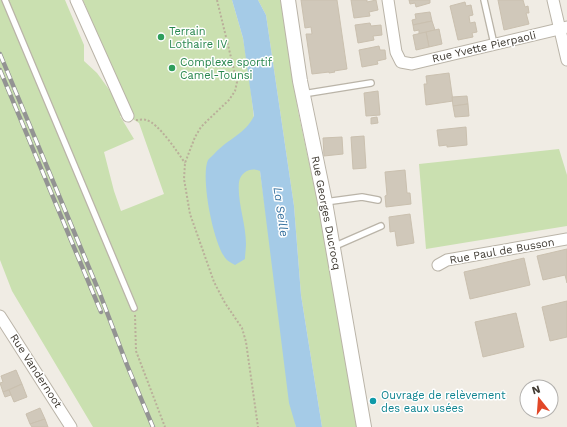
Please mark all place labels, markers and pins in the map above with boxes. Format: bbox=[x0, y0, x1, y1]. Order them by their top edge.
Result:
place label: Terrain Lothaire IV bbox=[169, 25, 227, 51]
marker: Terrain Lothaire IV bbox=[156, 32, 166, 42]
place label: Complexe sportif Camel-Tounsi bbox=[180, 56, 273, 82]
marker: Complexe sportif Camel-Tounsi bbox=[167, 63, 177, 73]
place label: Ouvrage de relèvement des eaux usées bbox=[381, 389, 506, 415]
marker: Ouvrage de relèvement des eaux usées bbox=[368, 396, 378, 406]

